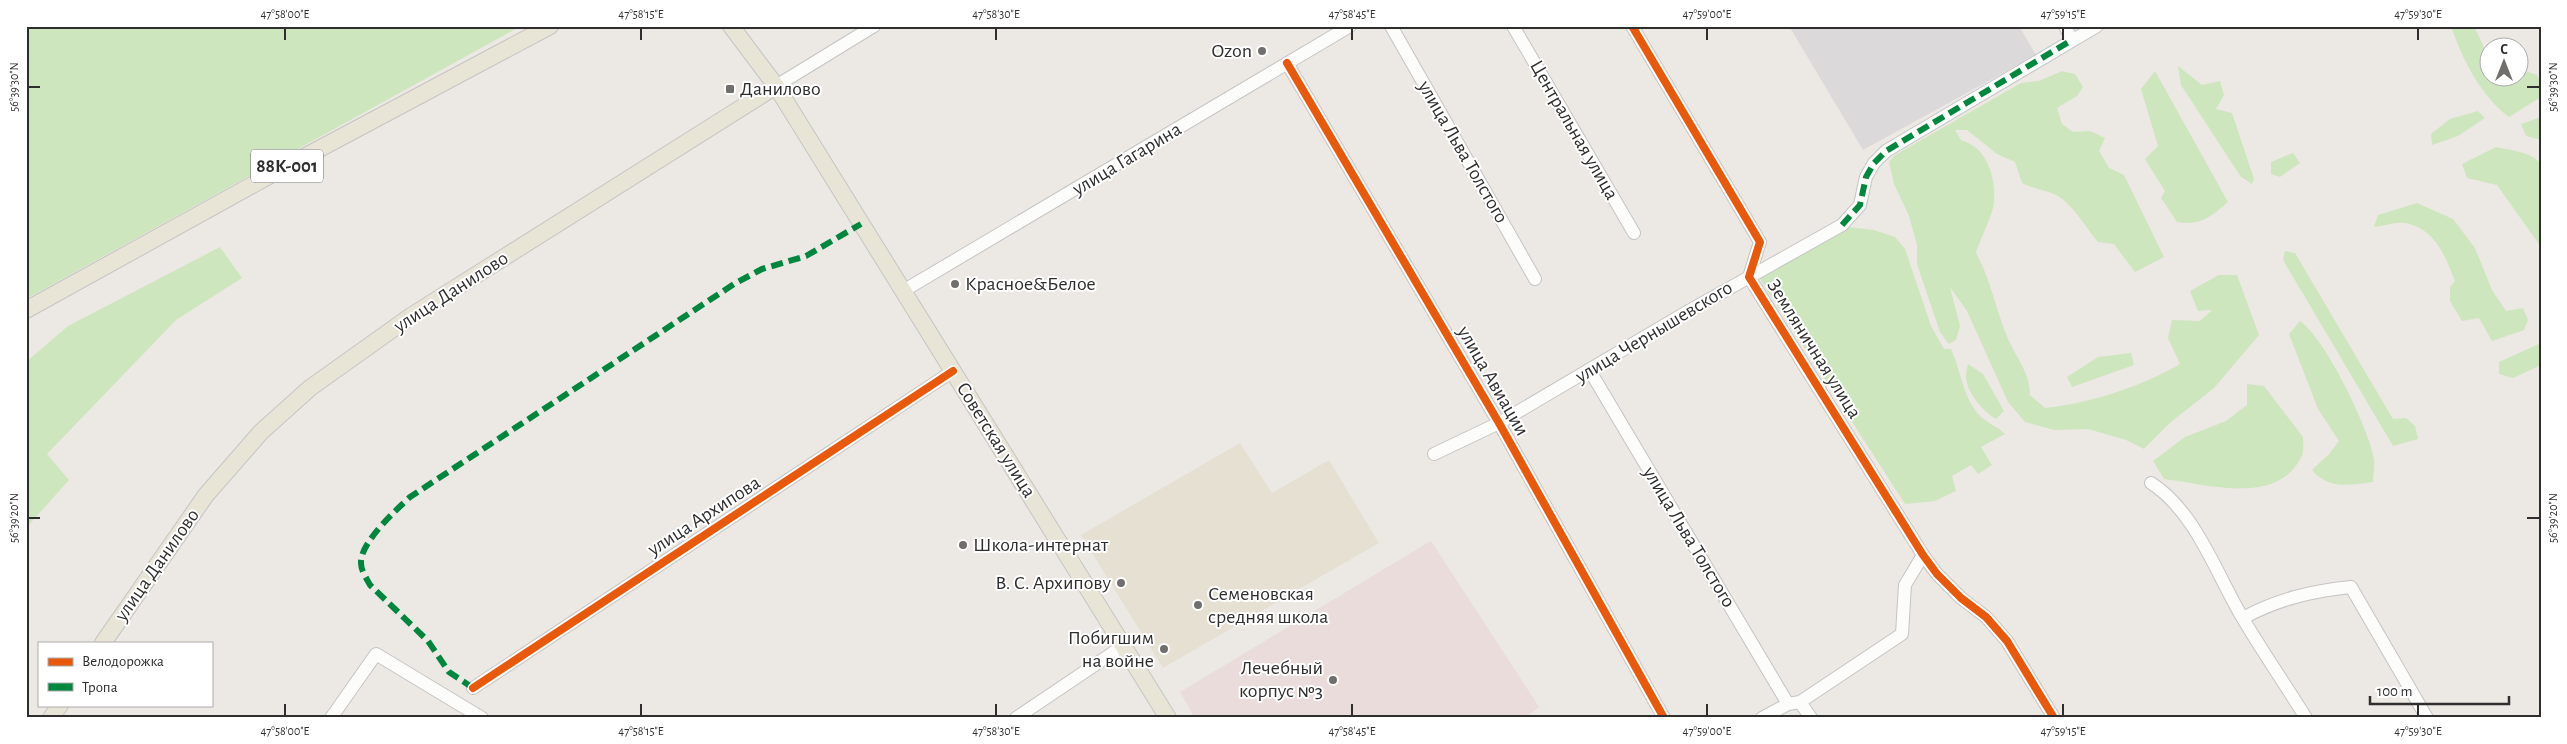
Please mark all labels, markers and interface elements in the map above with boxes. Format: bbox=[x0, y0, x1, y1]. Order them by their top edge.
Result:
text: 47°58'00"E bbox=[261, 8, 310, 20]
text: 47°58'15"E bbox=[618, 8, 664, 20]
text: 47°58'30"E bbox=[972, 8, 1020, 20]
text: 47°58'45"E bbox=[1329, 8, 1376, 20]
text: 47°59'00"E bbox=[1683, 8, 1732, 20]
text: 47°59'15"E bbox=[2040, 8, 2086, 20]
text: 47°59'30"E bbox=[2394, 8, 2442, 20]
north arrow bbox=[2480, 38, 2530, 88]
place label: Ozon bbox=[1211, 41, 1252, 61]
text: С bbox=[2500, 43, 2508, 57]
marker: Ozon bbox=[1256, 45, 1268, 57]
street label: Центральная улица bbox=[1526, 57, 1622, 203]
text: 56°39'30"N bbox=[8, 62, 20, 112]
text: 56°39'30"N bbox=[2547, 62, 2559, 112]
street label: улица Льва Толстого bbox=[1414, 77, 1512, 226]
place label: Данилово bbox=[740, 79, 821, 99]
marker: Данилово bbox=[724, 83, 736, 95]
street label: улица Гагарина bbox=[1068, 119, 1185, 200]
road number: 88К-001 bbox=[251, 150, 323, 182]
street label: улица Данилово bbox=[389, 248, 512, 337]
place label: Красное&Белое bbox=[965, 274, 1096, 294]
street label: Земляничная улица bbox=[1763, 276, 1865, 422]
street label: улица Чернышевского bbox=[1571, 277, 1736, 387]
marker: Красное&Белое bbox=[949, 278, 961, 290]
street label: улица Авиации bbox=[1453, 322, 1532, 439]
street label: Советская улица bbox=[953, 379, 1039, 501]
street label: улица Льва Толстого bbox=[1639, 462, 1739, 611]
street label: улица Архипова bbox=[643, 472, 764, 560]
text: 56°39'20"N bbox=[8, 493, 20, 543]
text: 56°39'20"N bbox=[2547, 493, 2559, 543]
street label: улица Данилово bbox=[110, 505, 203, 626]
place label: Школа-интернат bbox=[973, 535, 1109, 555]
marker: Школа-интернат bbox=[957, 539, 969, 551]
place label: В. С. Архипову bbox=[995, 573, 1111, 593]
marker: В. С. Архипову bbox=[1115, 577, 1127, 589]
place label: Семеновская средняя школа bbox=[1208, 584, 1328, 627]
marker: Семеновская средняя школа bbox=[1192, 599, 1204, 611]
place label: Побигшим на войне bbox=[1068, 628, 1154, 671]
legend bbox=[38, 642, 212, 706]
marker: Побигшим на войне bbox=[1158, 643, 1170, 655]
text: Велодорожка bbox=[82, 654, 164, 669]
place label: Лечебный корпус №3 bbox=[1239, 658, 1323, 701]
marker: Лечебный корпус №3 bbox=[1327, 674, 1339, 686]
scale bar bbox=[2370, 674, 2508, 706]
text: Тропа bbox=[82, 680, 118, 695]
text: 100 m bbox=[2377, 684, 2412, 699]
text: 47°58'00"E bbox=[261, 725, 310, 737]
text: 47°58'15"E bbox=[618, 725, 664, 737]
text: 47°58'30"E bbox=[972, 725, 1020, 737]
text: 47°58'45"E bbox=[1329, 725, 1376, 737]
text: 47°59'00"E bbox=[1683, 725, 1732, 737]
text: 47°59'15"E bbox=[2040, 725, 2086, 737]
text: 47°59'30"E bbox=[2394, 725, 2442, 737]

